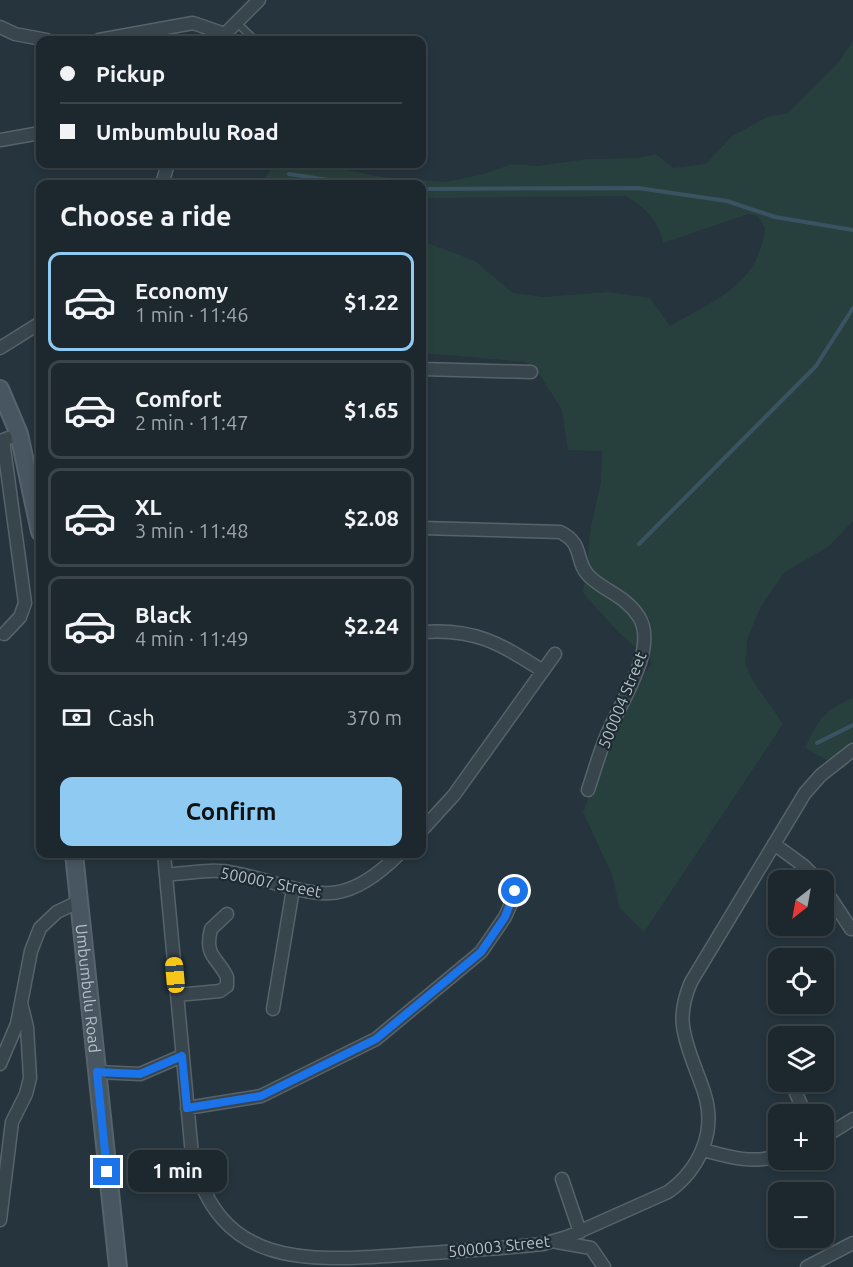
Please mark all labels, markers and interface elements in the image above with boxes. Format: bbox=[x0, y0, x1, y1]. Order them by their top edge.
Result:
text: Pickup bbox=[96, 61, 165, 86]
text: Umbumbulu Road bbox=[96, 119, 279, 144]
text: Choose a ride bbox=[60, 201, 232, 231]
icon: car bbox=[63, 275, 117, 329]
text: Economy bbox=[135, 278, 228, 303]
text: $1.22 bbox=[344, 289, 399, 314]
text: 1 min · 11:46 bbox=[135, 303, 249, 326]
icon: car bbox=[63, 383, 117, 437]
text: Comfort bbox=[135, 386, 222, 411]
text: $1.65 bbox=[344, 397, 399, 422]
text: 2 min · 11:47 bbox=[135, 411, 249, 434]
icon: car bbox=[63, 491, 117, 545]
text: XL bbox=[135, 494, 162, 519]
text: $2.08 bbox=[344, 505, 399, 530]
text: 3 min · 11:48 bbox=[135, 519, 249, 542]
icon: car bbox=[63, 599, 117, 653]
text: Black bbox=[135, 602, 192, 627]
text: $2.24 bbox=[344, 613, 399, 638]
text: 4 min · 11:49 bbox=[135, 627, 249, 650]
street label: 500004 Street bbox=[594, 648, 650, 751]
icon: cash bbox=[60, 701, 93, 734]
text: Cash bbox=[108, 705, 155, 730]
text: 370 m bbox=[346, 706, 402, 729]
button: Confirm bbox=[60, 777, 402, 846]
street label: 500007 Street bbox=[219, 863, 324, 901]
north arrow bbox=[768, 870, 834, 936]
map controls bbox=[768, 870, 834, 1248]
route start bbox=[501, 877, 528, 904]
street label: Umbumbulu Road bbox=[72, 923, 104, 1054]
button: locate bbox=[768, 948, 834, 1014]
car bbox=[164, 956, 186, 994]
button: layers bbox=[768, 1026, 834, 1092]
button: + bbox=[768, 1104, 834, 1170]
callout: 1 min bbox=[128, 1151, 227, 1193]
route end bbox=[93, 1158, 120, 1185]
text: 1 min bbox=[152, 1159, 203, 1182]
button: − bbox=[768, 1182, 834, 1248]
street label: 500003 Street bbox=[447, 1232, 552, 1260]

